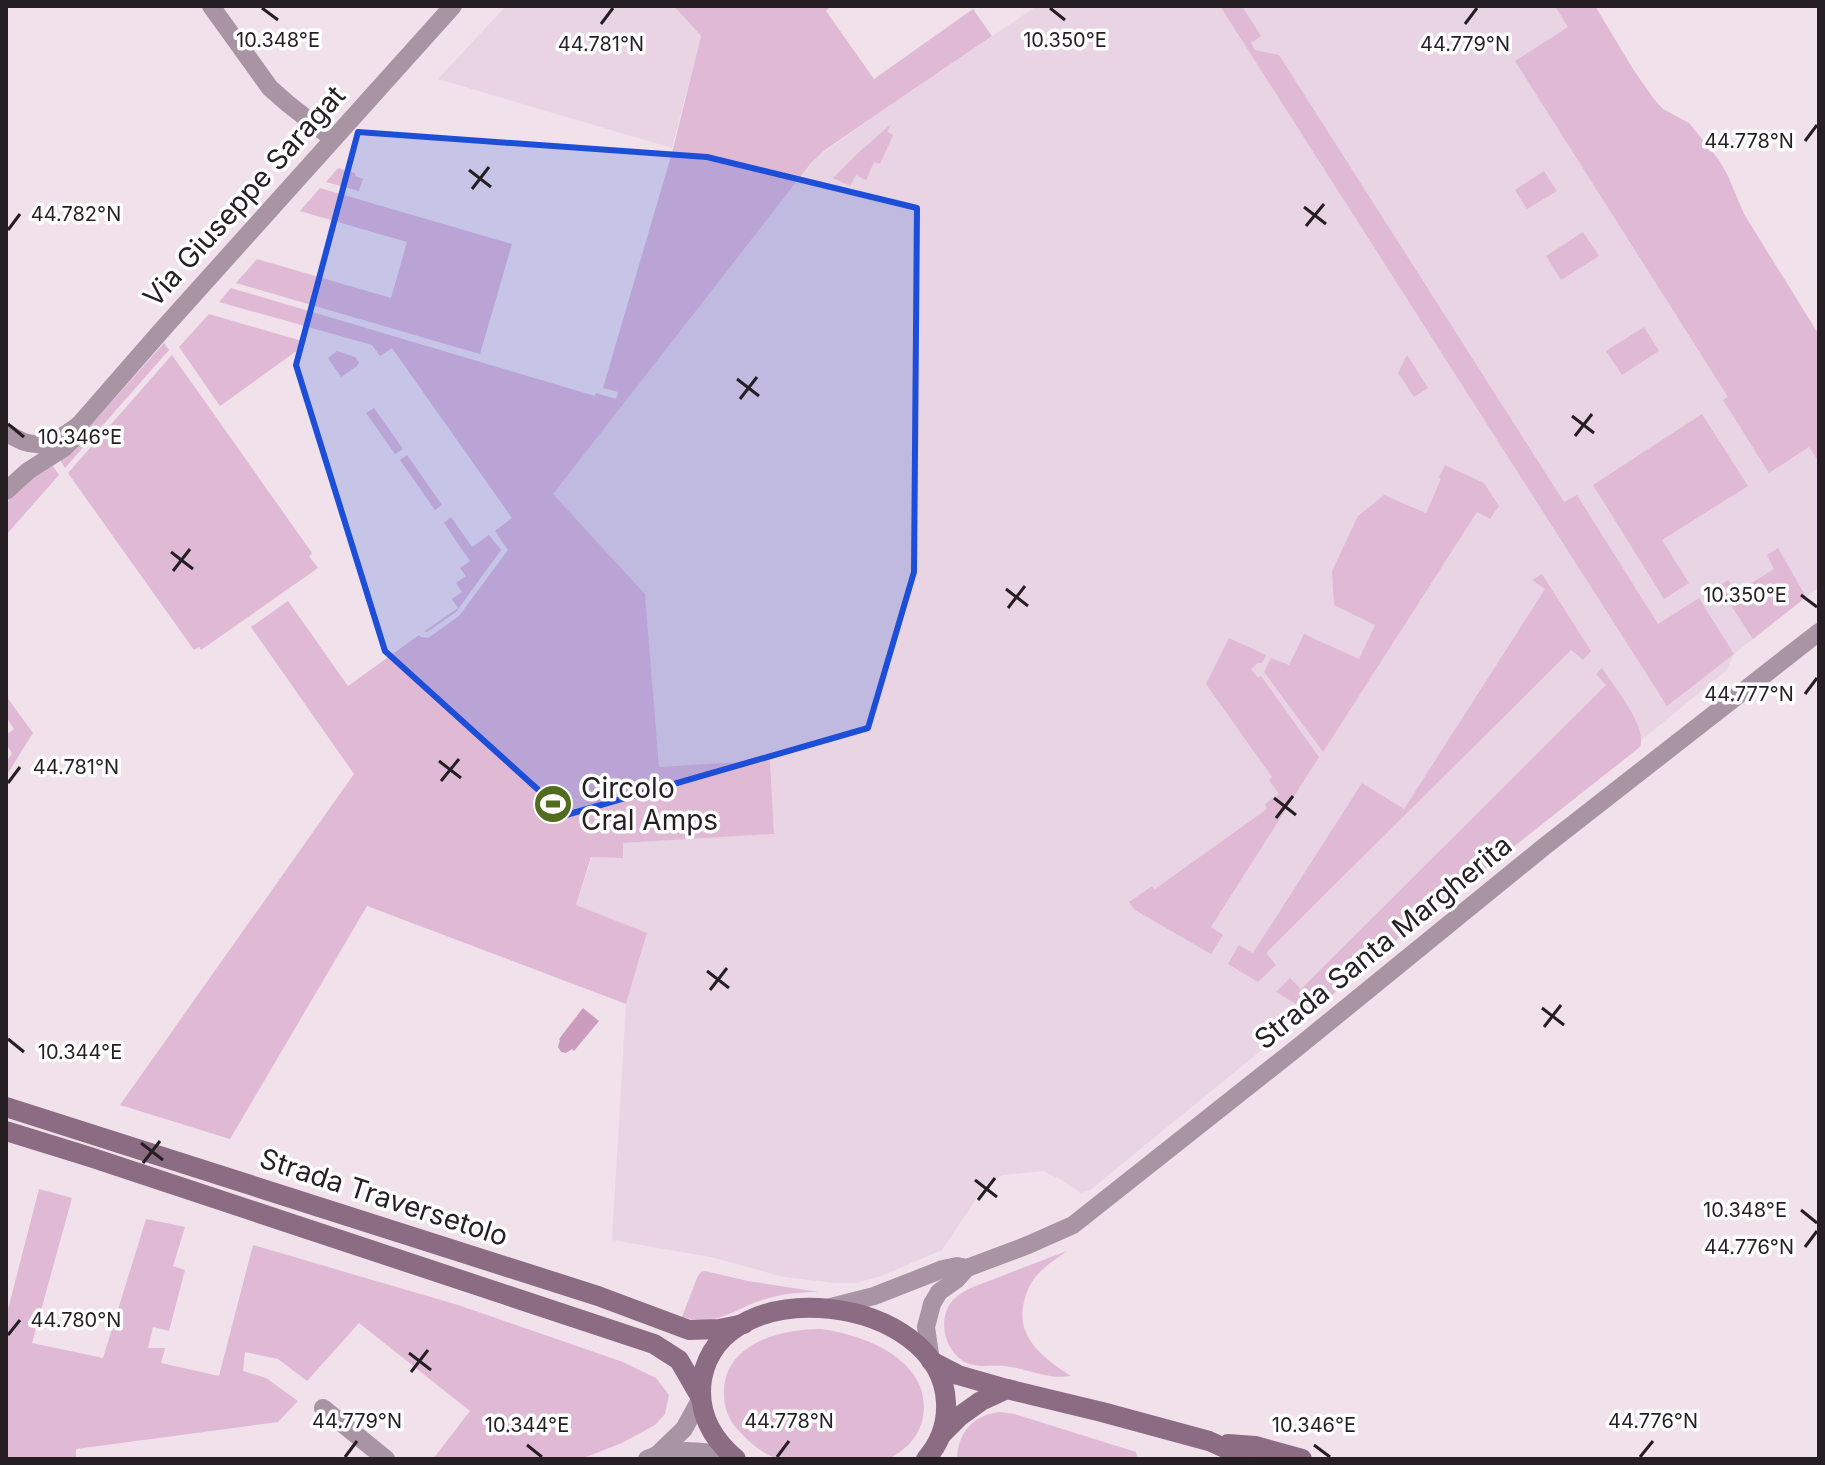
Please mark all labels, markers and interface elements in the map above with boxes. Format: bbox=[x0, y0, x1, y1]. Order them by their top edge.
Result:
text: 10.348°E bbox=[236, 28, 320, 52]
text: 10.350°E bbox=[1023, 28, 1107, 52]
text: 44.781°N bbox=[558, 32, 644, 56]
text: 44.779°N bbox=[1420, 32, 1510, 56]
street label: Via Giuseppe Saragat bbox=[136, 79, 352, 313]
text: 44.778°N bbox=[1704, 129, 1794, 153]
text: 44.782°N bbox=[31, 202, 121, 226]
text: 10.346°E bbox=[38, 425, 122, 449]
text: 10.350°E bbox=[1703, 583, 1787, 607]
text: 44.777°N bbox=[1704, 682, 1794, 706]
text: 44.781°N bbox=[33, 755, 119, 779]
place label: Circolo Cral Amps bbox=[581, 771, 718, 837]
sports icon: Circolo Cral Amps bbox=[532, 783, 574, 825]
street label: Strada Santa Margherita bbox=[1247, 828, 1519, 1056]
text: 10.344°E bbox=[38, 1040, 122, 1064]
street label: Strada Traversetolo bbox=[256, 1141, 512, 1253]
text: 10.348°E bbox=[1703, 1198, 1787, 1222]
text: 44.776°N bbox=[1704, 1235, 1794, 1259]
text: 44.780°N bbox=[31, 1308, 121, 1332]
text: 44.779°N bbox=[312, 1409, 402, 1433]
text: 44.778°N bbox=[744, 1409, 834, 1433]
text: 44.776°N bbox=[1608, 1409, 1698, 1433]
text: 10.344°E bbox=[485, 1413, 569, 1437]
text: 10.346°E bbox=[1272, 1413, 1356, 1437]

